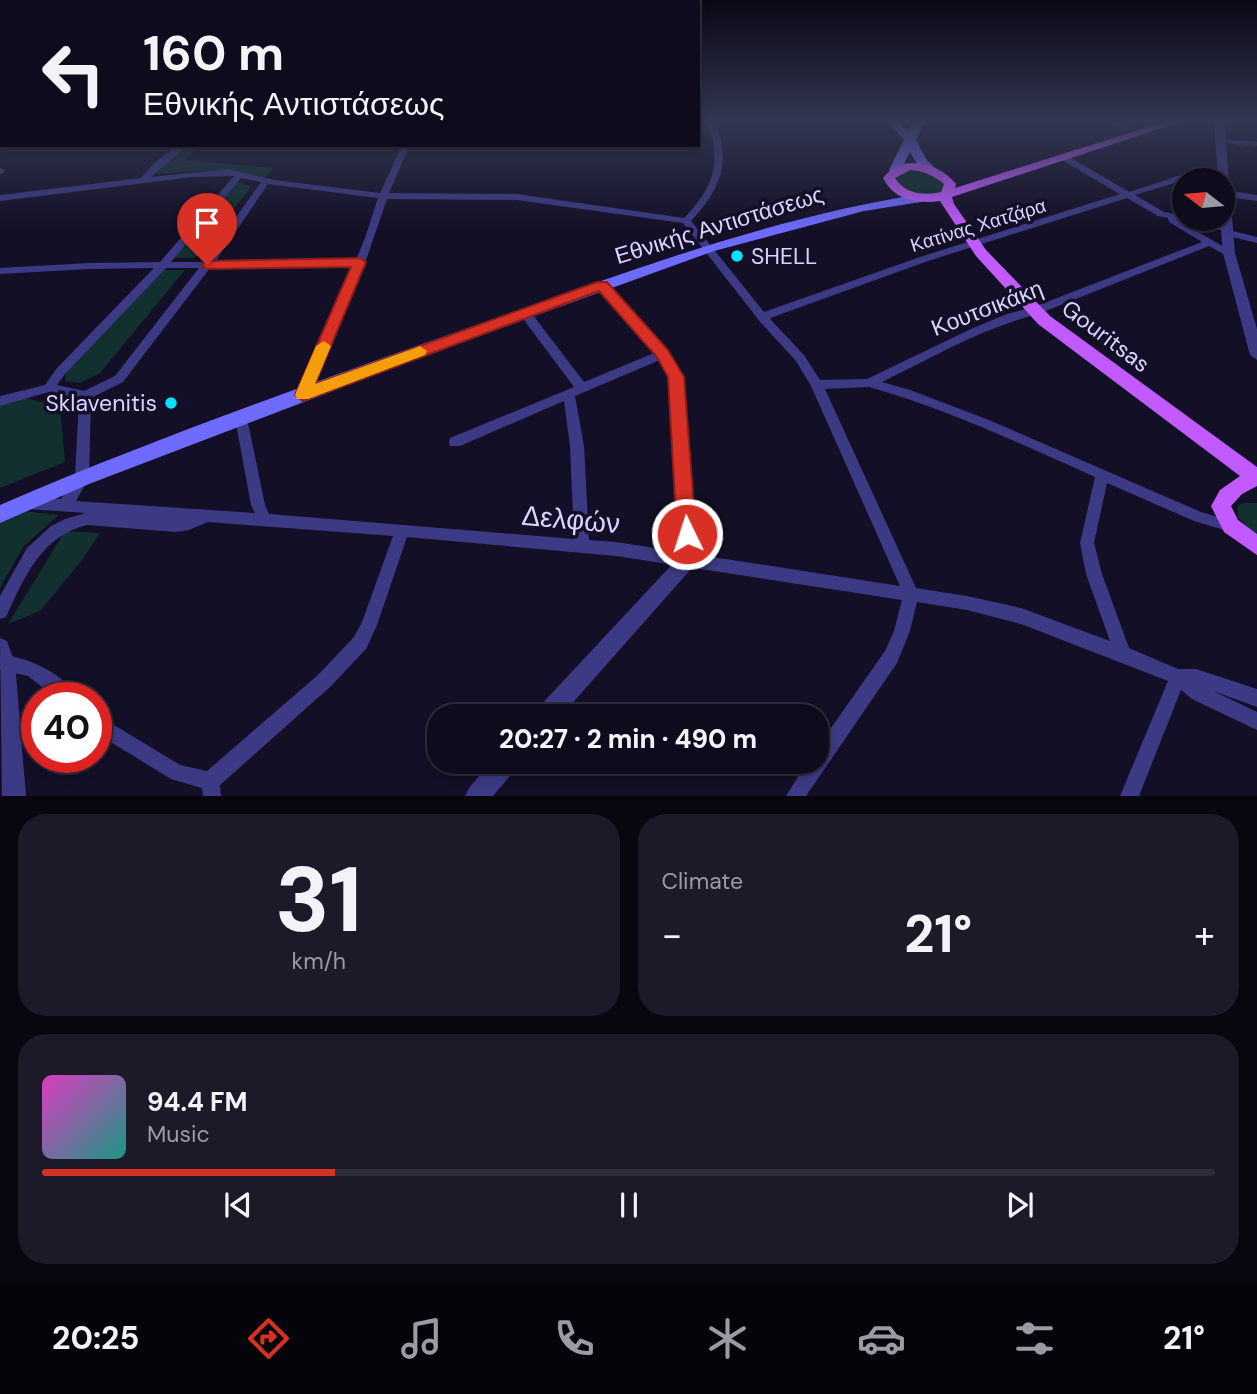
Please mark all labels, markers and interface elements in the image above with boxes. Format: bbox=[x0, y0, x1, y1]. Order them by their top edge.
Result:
text: 160 m bbox=[143, 21, 284, 85]
icon: left bbox=[28, 28, 119, 119]
text: Εθνικής Αντιστάσεως bbox=[143, 83, 444, 125]
north arrow bbox=[1172, 168, 1236, 231]
map controls bbox=[1172, 168, 1235, 231]
street label: Εθνικής Αντιστάσεως bbox=[611, 179, 827, 271]
pin bbox=[177, 193, 237, 265]
street label: Κατίνας Χατζάρα bbox=[907, 193, 1049, 258]
icon: arrive bbox=[188, 204, 226, 242]
place label: SHELL bbox=[751, 241, 817, 271]
marker: SHELL bbox=[729, 248, 745, 264]
street label: Κουτσικάκη bbox=[927, 273, 1047, 343]
street label: Gouritsas bbox=[1056, 293, 1156, 379]
place label: Sklavenitis bbox=[45, 388, 157, 418]
marker: Sklavenitis bbox=[163, 395, 179, 411]
street label: Δελφών bbox=[520, 497, 622, 542]
position arrow bbox=[650, 497, 724, 571]
speed limit sign: 40 bbox=[21, 682, 112, 773]
text: 20:27 · 2 min · 490 m bbox=[499, 722, 757, 756]
text: 31 bbox=[275, 841, 362, 959]
text: Climate bbox=[662, 866, 743, 896]
text: 21° bbox=[904, 900, 972, 968]
text: − bbox=[662, 910, 682, 960]
text: + bbox=[1194, 910, 1215, 960]
text: km/h bbox=[292, 946, 346, 976]
text: 94.4 FM bbox=[147, 1085, 247, 1119]
text: Music bbox=[147, 1119, 210, 1149]
icon: previous bbox=[219, 1186, 257, 1224]
icon: pause bbox=[610, 1186, 648, 1224]
icon: next bbox=[1001, 1186, 1039, 1224]
icon: directions bbox=[244, 1314, 293, 1363]
icon: music bbox=[397, 1314, 446, 1363]
icon: phone bbox=[550, 1314, 599, 1363]
icon: climate bbox=[703, 1314, 752, 1363]
icon: car bbox=[857, 1314, 906, 1363]
icon: filters bbox=[1010, 1314, 1059, 1363]
text: 20:25 bbox=[52, 1317, 139, 1359]
text: 21° bbox=[1163, 1317, 1205, 1359]

